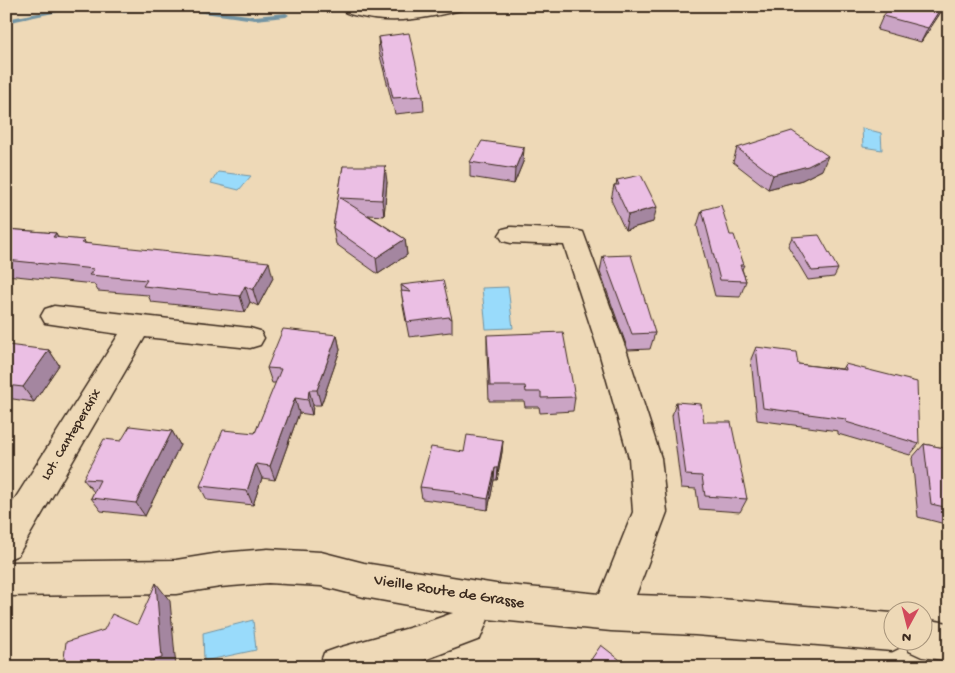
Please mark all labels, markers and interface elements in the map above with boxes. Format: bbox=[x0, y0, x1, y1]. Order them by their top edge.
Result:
street label: Lot. Canteperdrix bbox=[38, 386, 106, 484]
street label: Vieille Route de Grasse bbox=[371, 572, 526, 614]
north arrow bbox=[882, 600, 932, 650]
text: N bbox=[901, 627, 912, 645]

